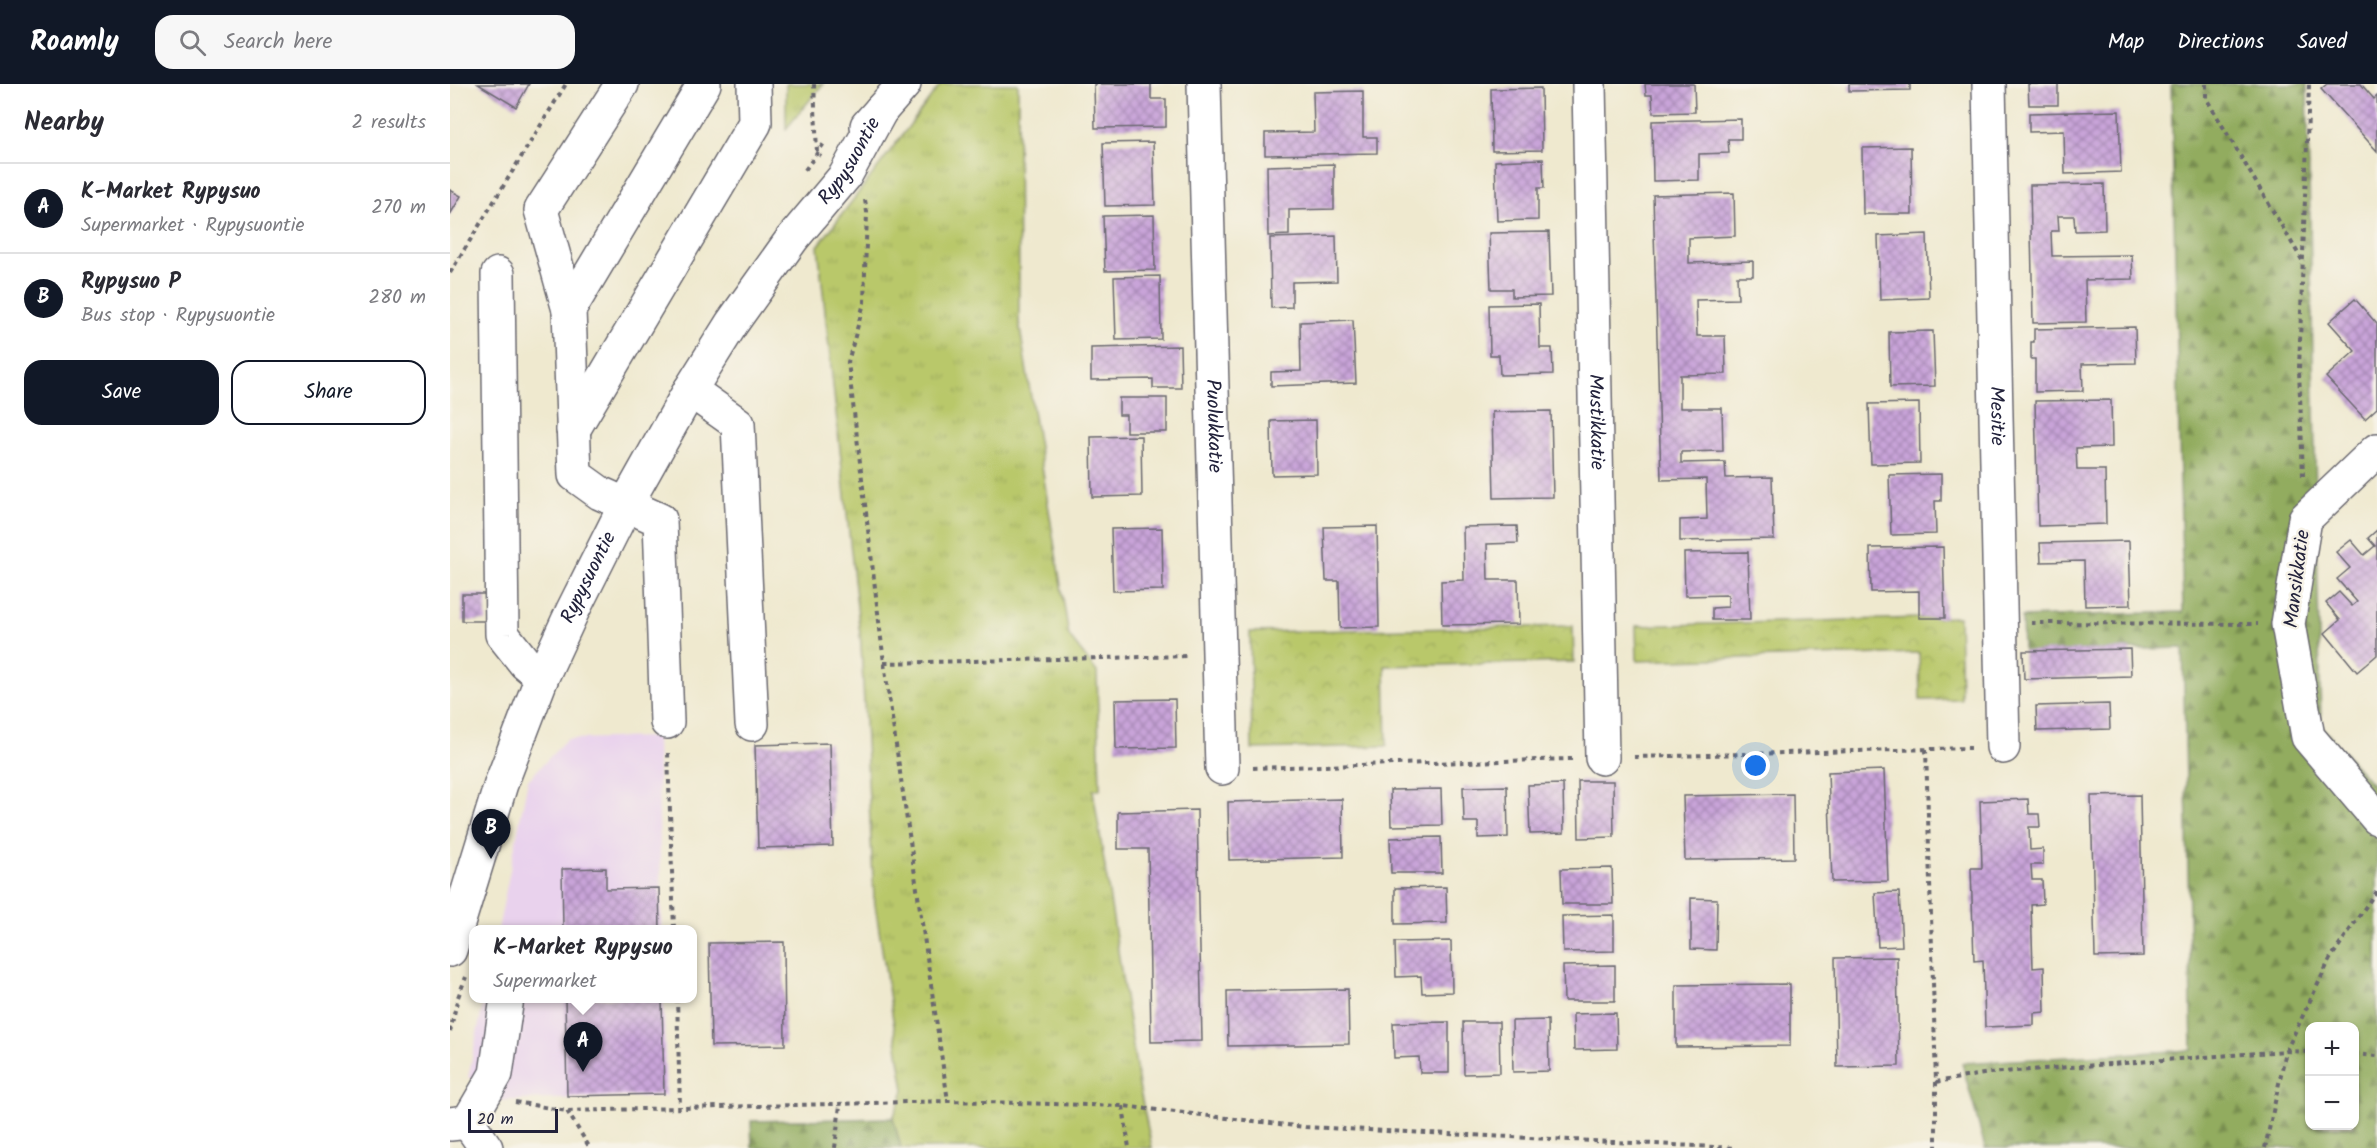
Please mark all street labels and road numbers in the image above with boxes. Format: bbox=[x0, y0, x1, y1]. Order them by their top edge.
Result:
street label: Rypysuontie bbox=[810, 111, 890, 213]
street label: Mustikkatie bbox=[1579, 374, 1612, 470]
street label: Puolukkatie bbox=[1196, 379, 1230, 473]
street label: Mesitie bbox=[1979, 386, 2013, 446]
street label: Rypysuontie bbox=[553, 526, 626, 629]
street label: Mansikkatie bbox=[2276, 528, 2320, 630]

